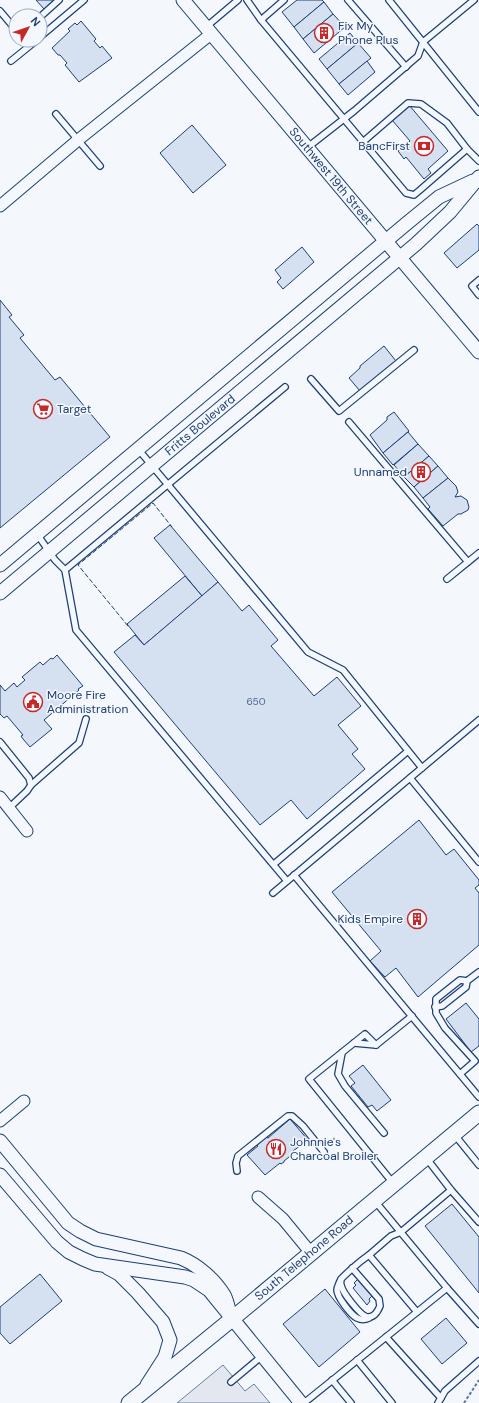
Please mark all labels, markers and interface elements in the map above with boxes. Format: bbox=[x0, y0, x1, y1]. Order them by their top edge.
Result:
north arrow bbox=[8, 8, 48, 48]
text: N bbox=[28, 14, 44, 29]
place label: Fix My Phone Plus bbox=[338, 18, 398, 48]
building icon: Fix My Phone Plus bbox=[313, 22, 335, 44]
street label: Southwest 19th Street bbox=[286, 124, 377, 228]
bank icon: BancFirst bbox=[413, 135, 435, 157]
place label: BancFirst bbox=[358, 138, 410, 154]
street label: Fritts Boulevard bbox=[161, 391, 239, 459]
supermarket icon: Target bbox=[32, 398, 54, 420]
place label: Target bbox=[57, 401, 92, 417]
building icon: Unnamed bbox=[410, 461, 432, 483]
place label: Unnamed bbox=[354, 464, 407, 480]
place label: Moore Fire Administration bbox=[47, 687, 128, 717]
public building icon: Moore Fire Administration bbox=[22, 691, 44, 713]
house number: 650 bbox=[246, 695, 266, 708]
building icon: Kids Empire bbox=[406, 908, 428, 930]
place label: Kids Empire bbox=[337, 911, 403, 927]
place label: Johnnie's Charcoal Broiler bbox=[290, 1134, 379, 1164]
restaurant icon: Johnnie's Charcoal Broiler bbox=[265, 1138, 287, 1160]
street label: South Telephone Road bbox=[251, 1212, 357, 1304]

